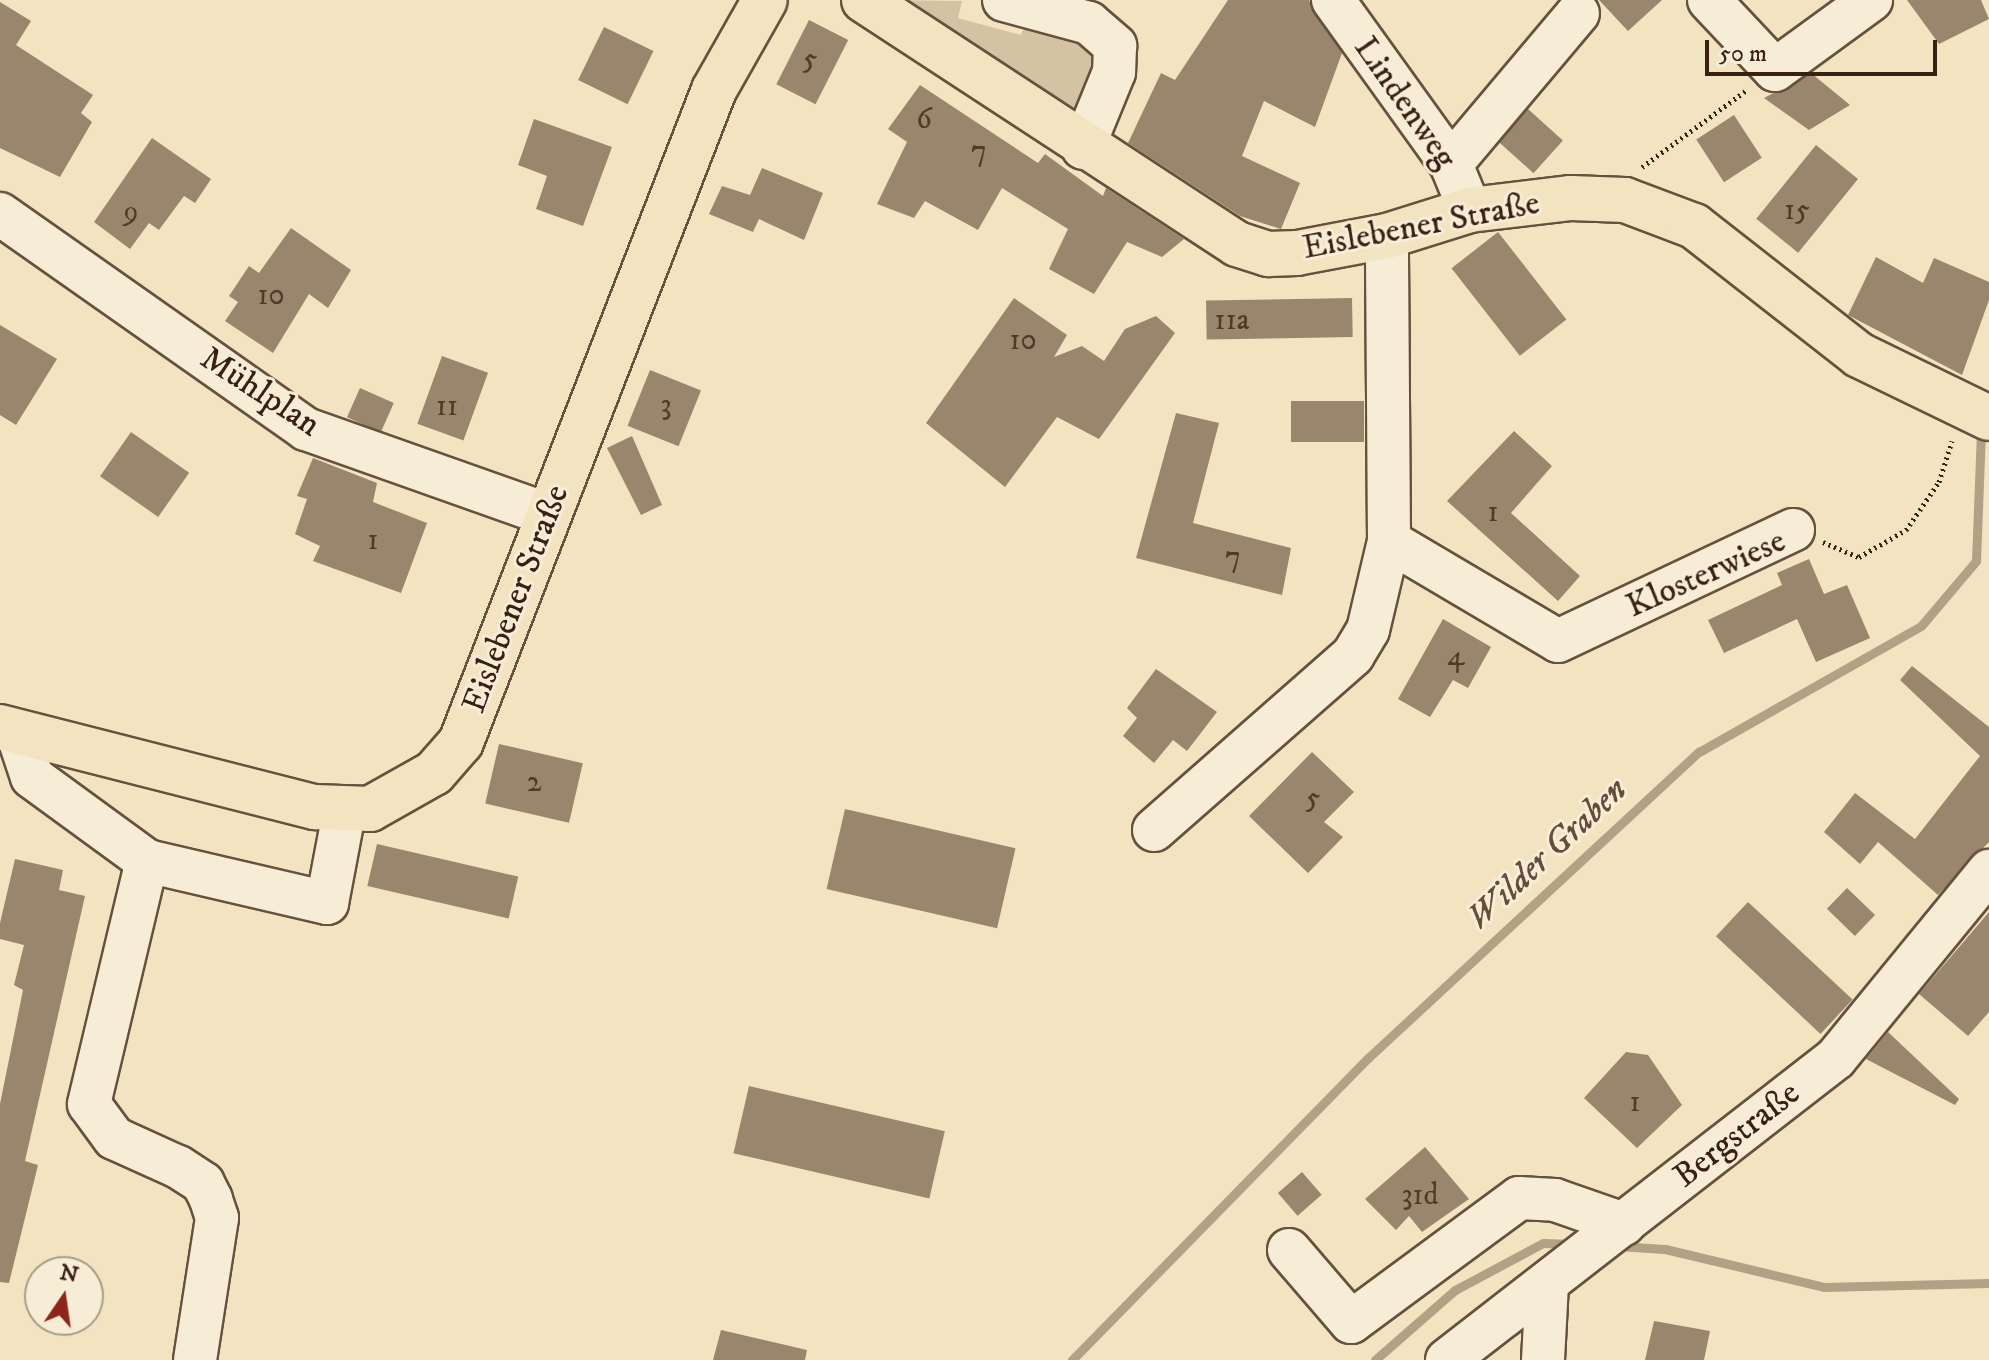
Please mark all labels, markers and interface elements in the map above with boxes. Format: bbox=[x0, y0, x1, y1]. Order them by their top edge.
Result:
scale bar bbox=[1709, 24, 1941, 74]
street label: Lindenweg bbox=[1345, 29, 1465, 177]
text: 50 m bbox=[1719, 39, 1767, 69]
house number: 5 bbox=[803, 42, 817, 78]
house number: 6 bbox=[916, 102, 932, 138]
house number: 7 bbox=[971, 134, 987, 170]
street label: Eislebener Straße bbox=[1299, 183, 1543, 269]
house number: 15 bbox=[1784, 193, 1810, 229]
house number: 9 bbox=[124, 194, 138, 230]
house number: 10 bbox=[257, 278, 285, 314]
house number: 11a bbox=[1215, 303, 1249, 339]
house number: 10 bbox=[1009, 323, 1037, 359]
street label: Mühlplan bbox=[192, 338, 328, 446]
house number: 3 bbox=[660, 388, 672, 424]
house number: 11 bbox=[436, 389, 458, 425]
street label: Eislebener Straße bbox=[454, 479, 578, 719]
house number: 1 bbox=[1487, 495, 1499, 531]
street label: Klosterwiese bbox=[1620, 521, 1792, 627]
house number: 1 bbox=[367, 523, 379, 559]
house number: 7 bbox=[1225, 540, 1241, 576]
house number: 4 bbox=[1447, 639, 1465, 675]
house number: 2 bbox=[527, 765, 541, 801]
water label: Wilder Graben bbox=[1458, 769, 1636, 939]
house number: 5 bbox=[1306, 781, 1320, 817]
street label: Bergstraße bbox=[1666, 1073, 1808, 1197]
house number: 1 bbox=[1629, 1085, 1641, 1121]
house number: 31d bbox=[1401, 1178, 1439, 1214]
north arrow bbox=[24, 1256, 104, 1336]
text: N bbox=[57, 1259, 81, 1289]

